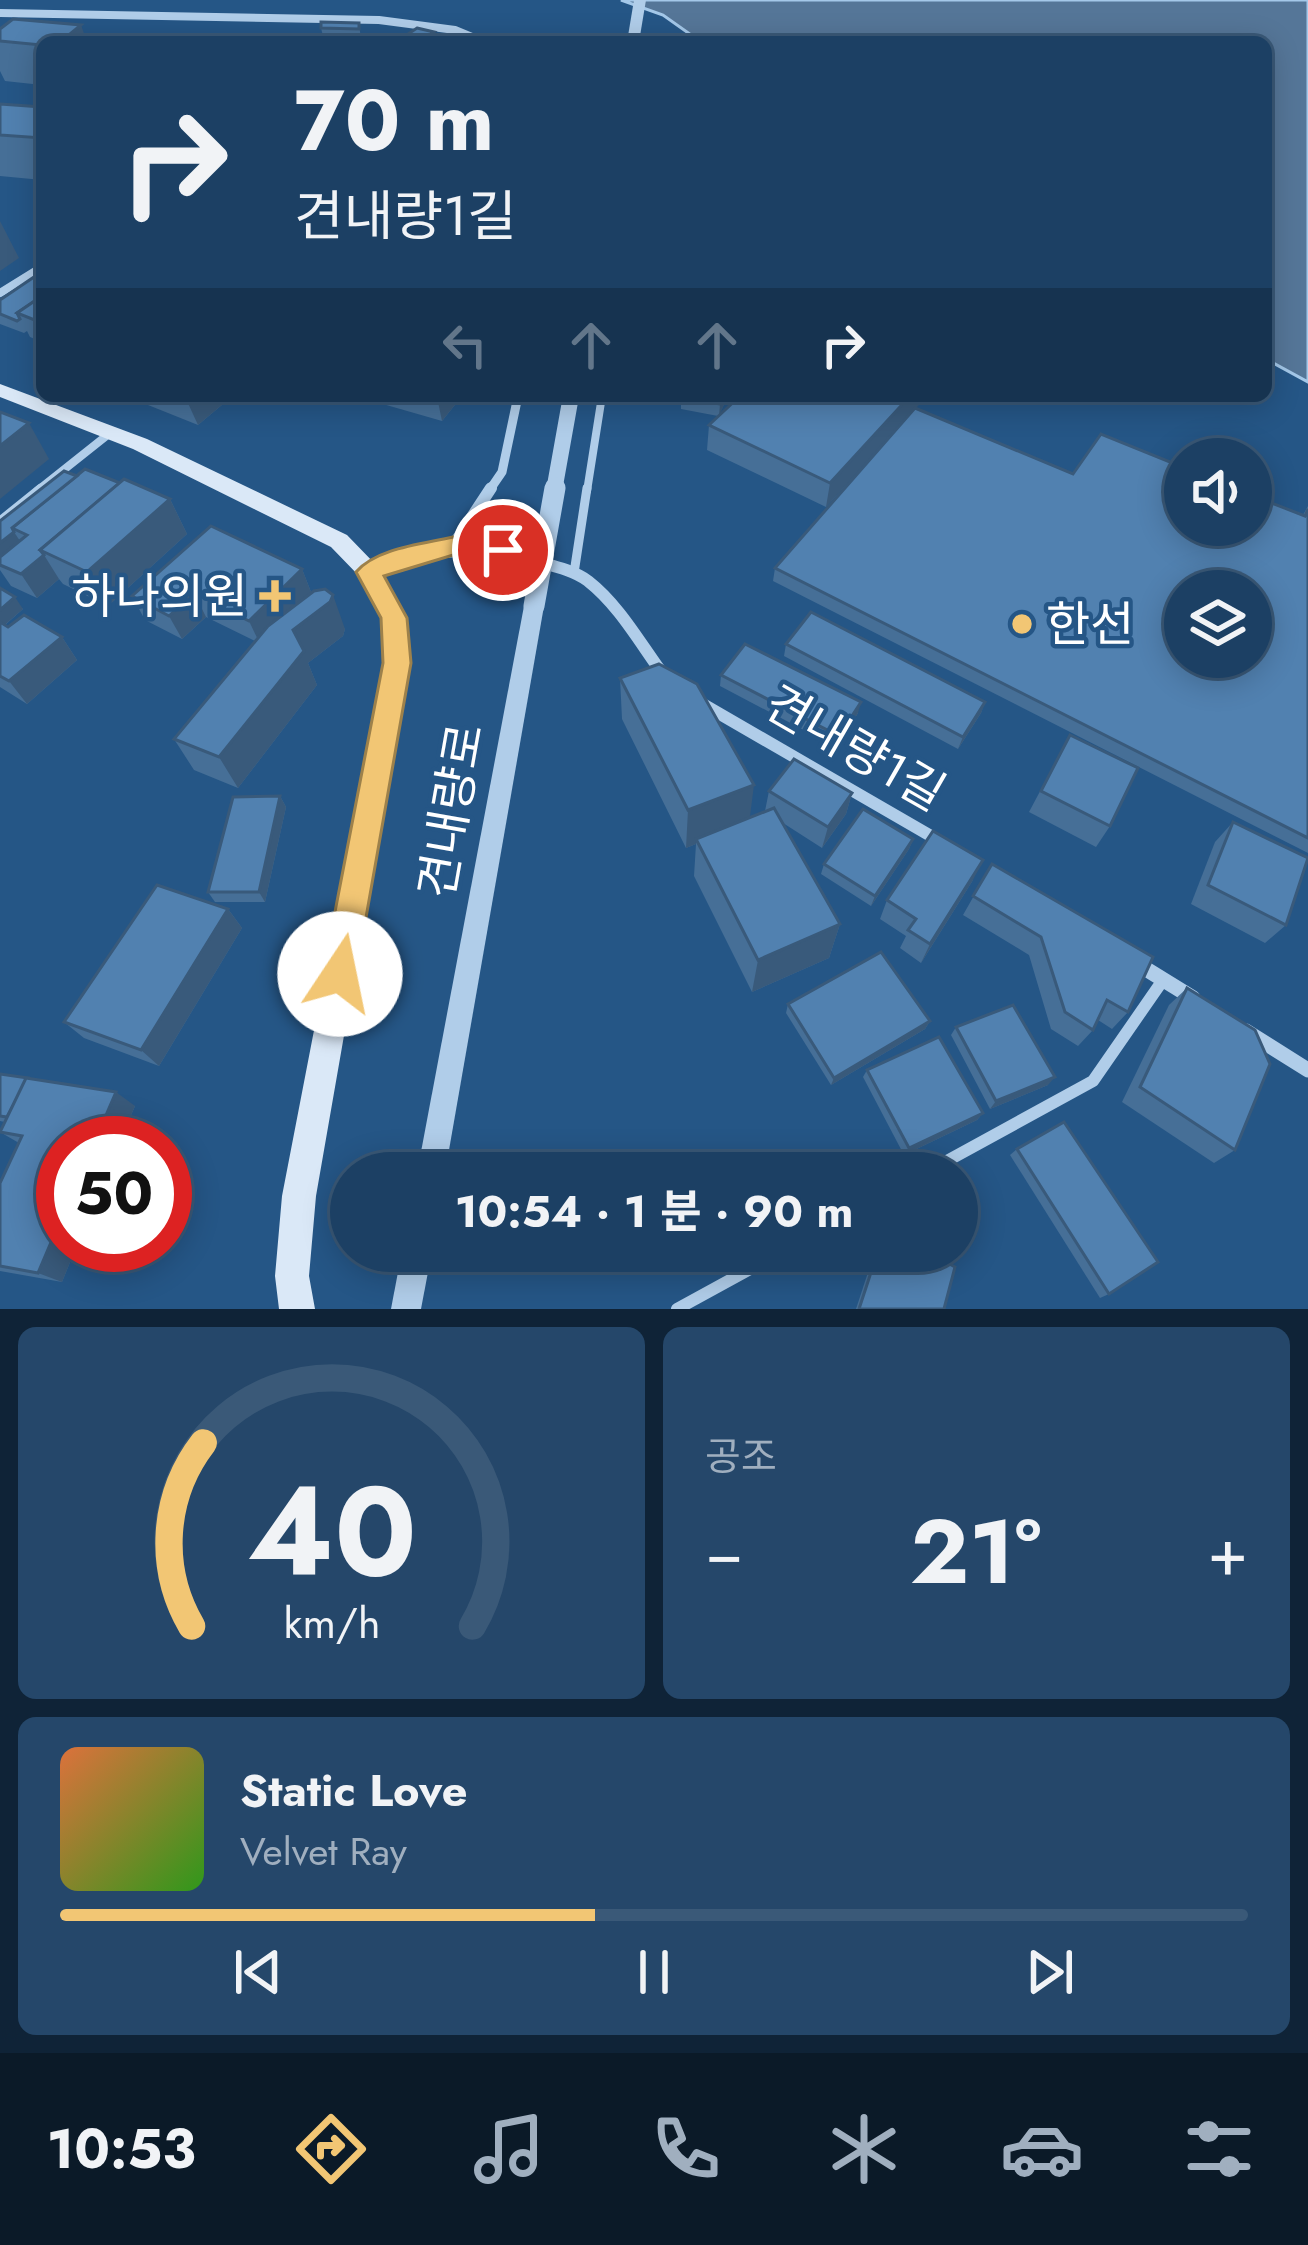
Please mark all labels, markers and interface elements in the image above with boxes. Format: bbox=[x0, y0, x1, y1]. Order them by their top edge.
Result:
text: 70 m bbox=[294, 60, 494, 182]
icon: right bbox=[96, 84, 252, 240]
text: 견내량1길 bbox=[294, 177, 517, 255]
icon: left bbox=[432, 312, 498, 378]
icon: ahead bbox=[558, 312, 624, 378]
icon: ahead bbox=[684, 312, 750, 378]
icon: right bbox=[810, 312, 876, 378]
map controls bbox=[1164, 438, 1272, 678]
button: sound bbox=[1164, 438, 1272, 546]
pin bbox=[452, 499, 554, 601]
icon: arrive bbox=[470, 517, 536, 583]
place label: 하나의원 bbox=[71, 562, 248, 631]
button: layers bbox=[1164, 570, 1272, 678]
marker: 하나의원 bbox=[259, 580, 291, 612]
place label: 한선 bbox=[1046, 590, 1134, 659]
marker: 한선 bbox=[1009, 611, 1035, 637]
street label: 견내량1길 bbox=[752, 669, 958, 827]
street label: 견내량로 bbox=[402, 718, 500, 904]
position arrow bbox=[277, 911, 403, 1037]
speed limit sign: 50 bbox=[36, 1116, 192, 1272]
text: 10:54 · 1 분 · 90 m bbox=[455, 1179, 853, 1244]
text: 공조 bbox=[705, 1428, 777, 1485]
text: 40 bbox=[247, 1441, 416, 1622]
text: 21° bbox=[910, 1487, 1041, 1617]
text: − bbox=[705, 1504, 744, 1600]
text: + bbox=[1207, 1504, 1248, 1600]
text: km/h bbox=[283, 1592, 380, 1654]
text: Static Love bbox=[240, 1758, 468, 1823]
text: Velvet Ray bbox=[240, 1823, 407, 1880]
icon: previous bbox=[225, 1939, 291, 2005]
icon: pause bbox=[621, 1939, 687, 2005]
icon: next bbox=[1017, 1939, 1083, 2005]
icon: directions bbox=[289, 2107, 373, 2191]
icon: music bbox=[467, 2107, 551, 2191]
icon: phone bbox=[644, 2107, 728, 2191]
icon: climate bbox=[822, 2107, 906, 2191]
icon: car bbox=[1000, 2107, 1084, 2191]
icon: filters bbox=[1177, 2107, 1261, 2191]
text: 10:53 bbox=[47, 2110, 196, 2188]

